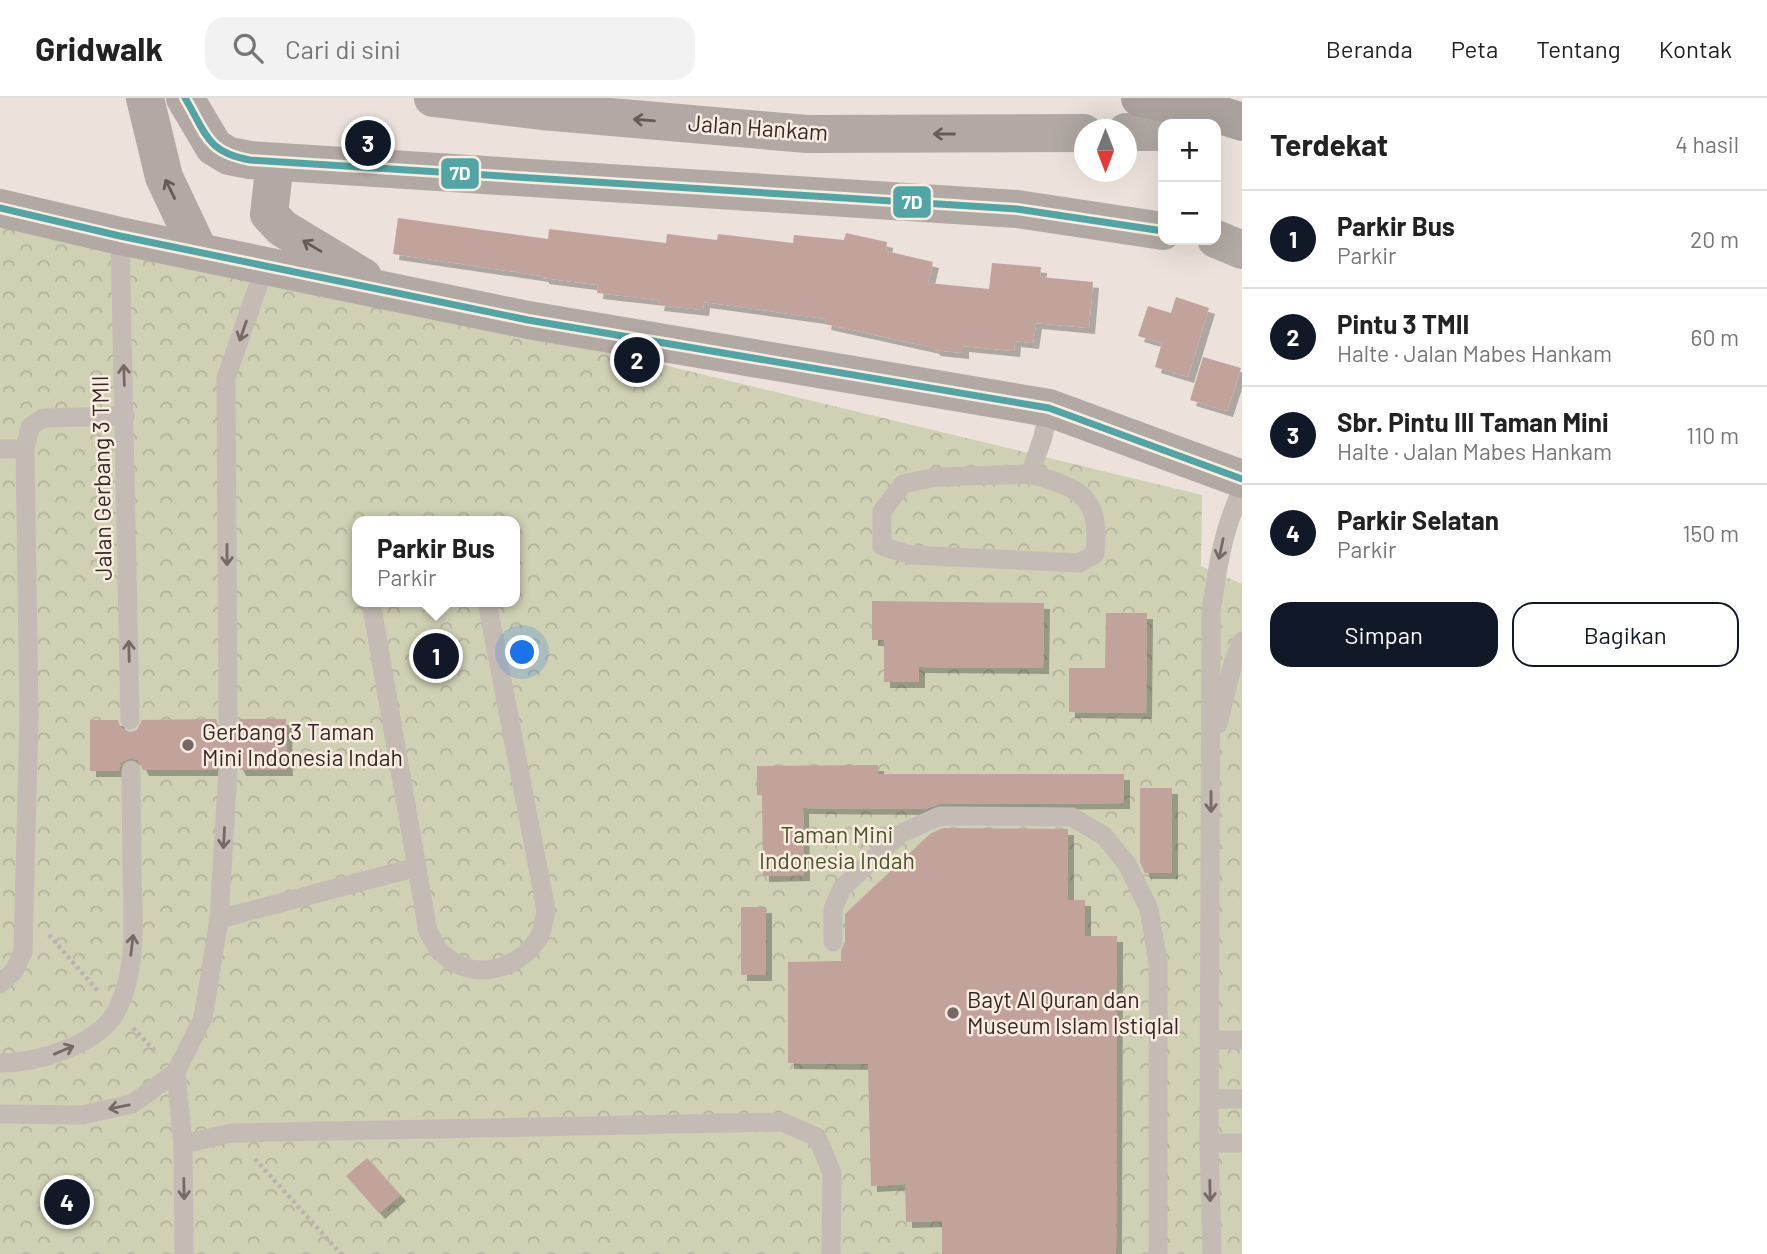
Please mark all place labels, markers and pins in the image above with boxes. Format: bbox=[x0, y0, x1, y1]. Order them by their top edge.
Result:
pin: 3 bbox=[345, 117, 391, 169]
pin: 2 bbox=[614, 334, 660, 386]
pin: 1 bbox=[413, 630, 459, 682]
place label: Gerbang 3 Taman Mini Indonesia Indah bbox=[202, 717, 403, 771]
marker: Gerbang 3 Taman Mini Indonesia Indah bbox=[180, 737, 196, 753]
place label: Bayt Al Quran dan Museum Islam Istiqlal bbox=[967, 985, 1179, 1039]
marker: Bayt Al Quran dan Museum Islam Istiqlal bbox=[945, 1005, 961, 1021]
pin: 4 bbox=[44, 1176, 90, 1228]

